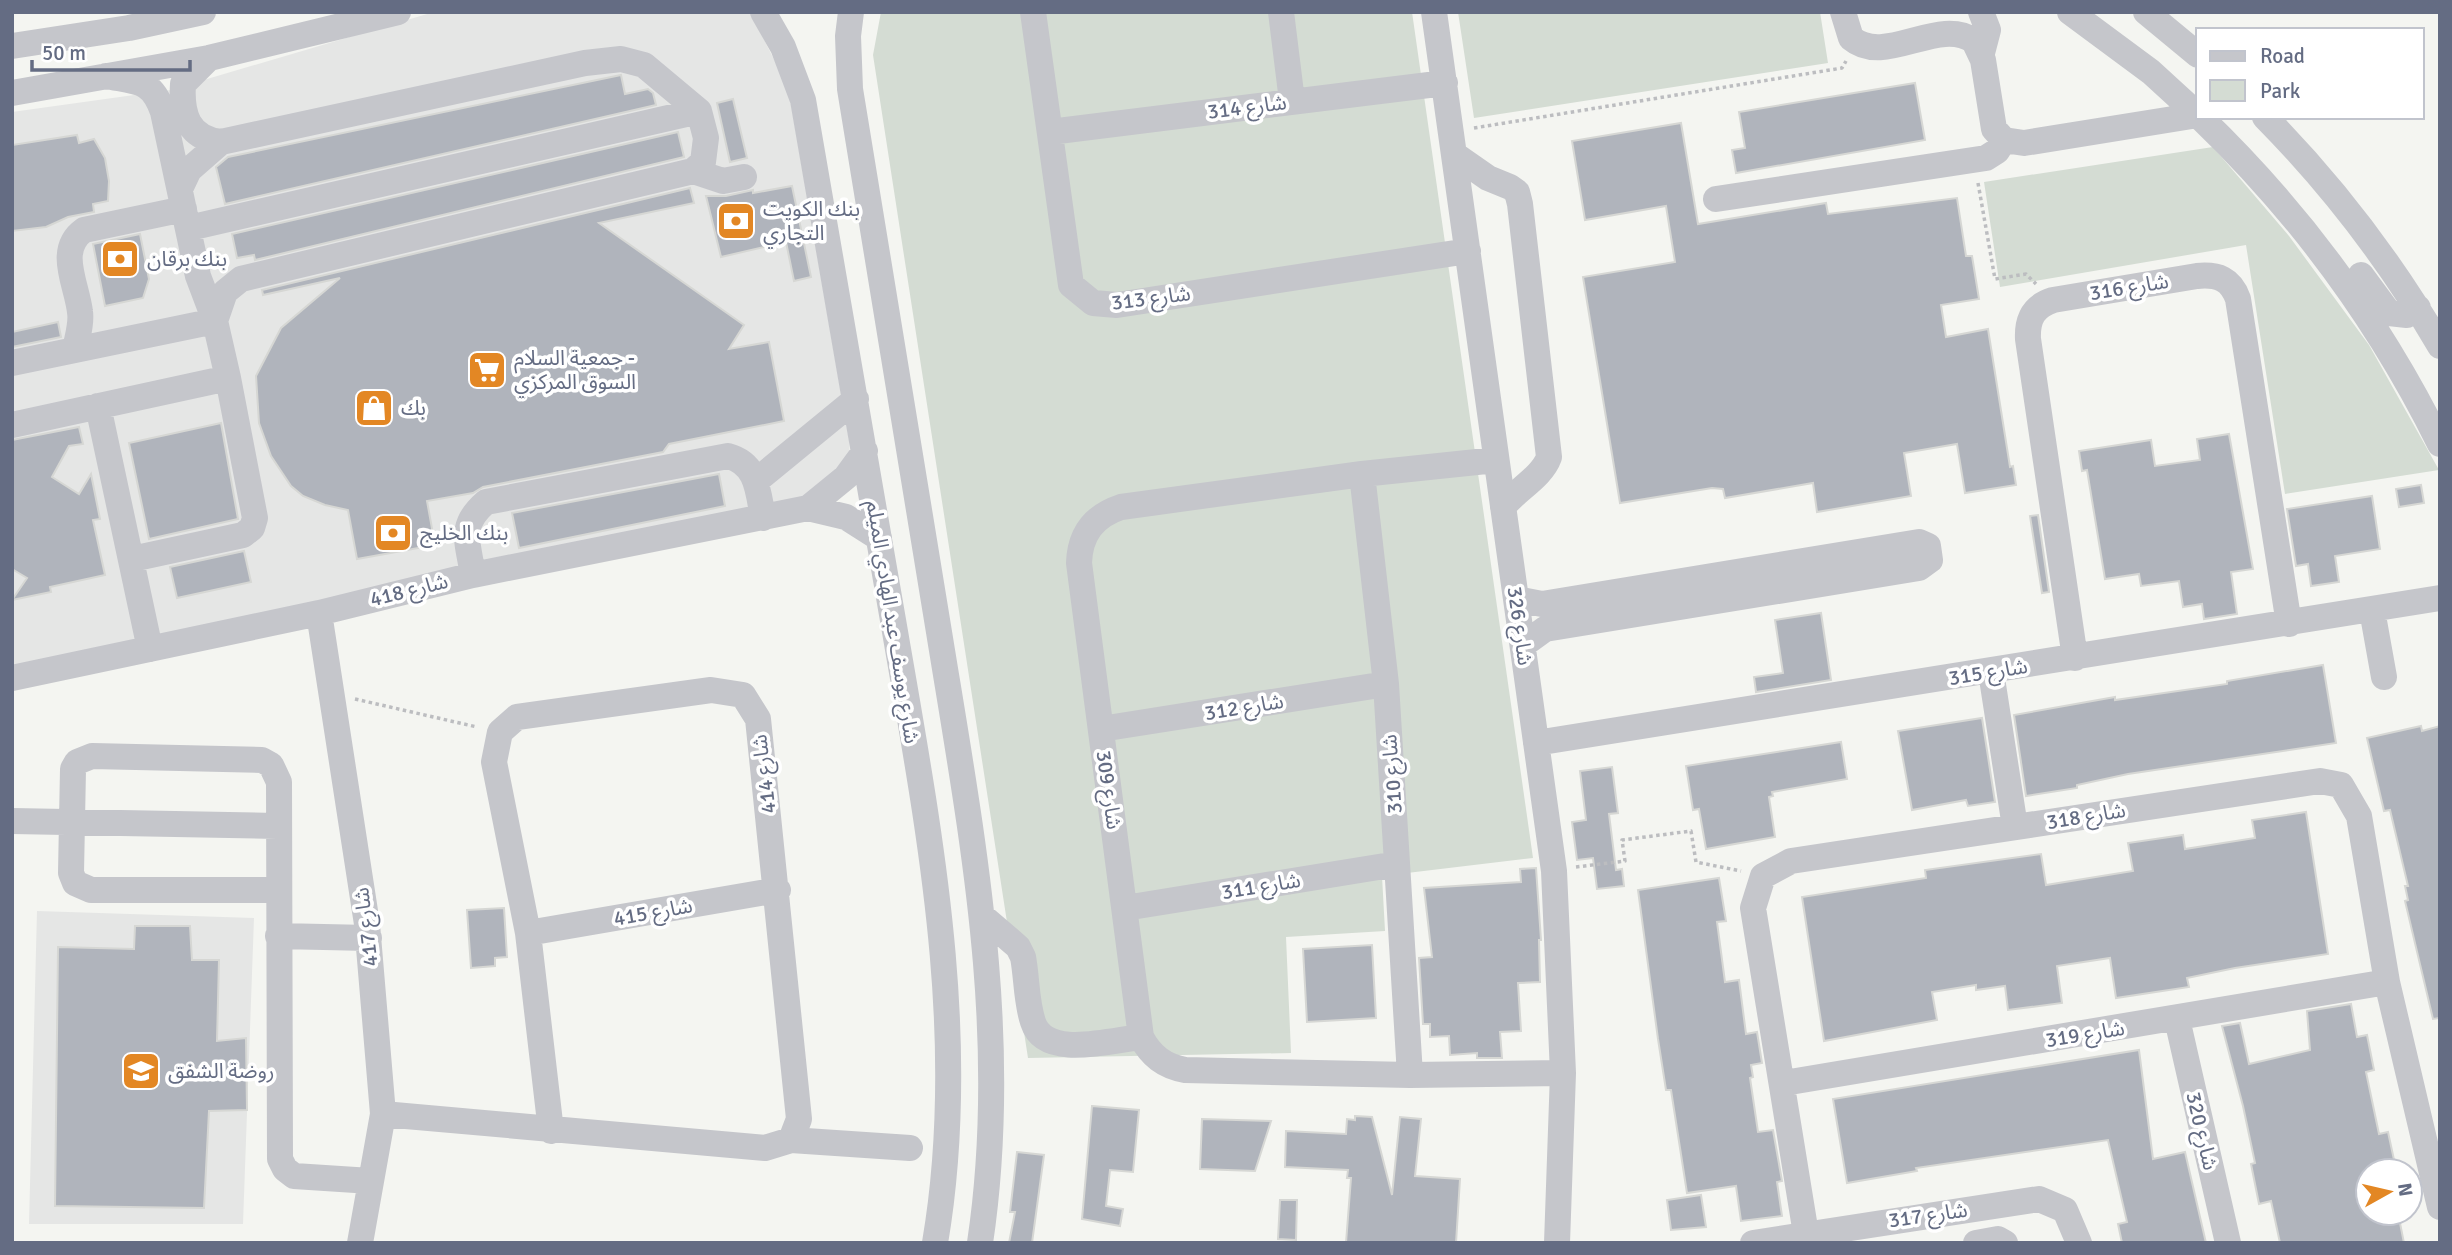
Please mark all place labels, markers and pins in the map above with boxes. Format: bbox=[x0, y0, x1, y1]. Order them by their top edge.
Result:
place label: بنك الكويت التجاري bbox=[763, 196, 860, 249]
bank icon: بنك الكويت التجاري bbox=[715, 200, 757, 242]
bank icon: بنك برقان bbox=[99, 238, 141, 280]
place label: بنك برقان bbox=[147, 246, 227, 272]
place label: جمعية السلام - السوق المركزي bbox=[514, 345, 636, 398]
supermarket icon: جمعية السلام - السوق المركزي bbox=[466, 349, 508, 391]
shop icon: بك bbox=[353, 387, 395, 429]
place label: بك bbox=[401, 395, 426, 421]
bank icon: بنك الخليج bbox=[372, 512, 414, 554]
place label: بنك الخليج bbox=[420, 520, 508, 548]
school or university icon: روضة الشفق bbox=[120, 1050, 162, 1092]
place label: روضة الشفق bbox=[168, 1058, 275, 1084]

